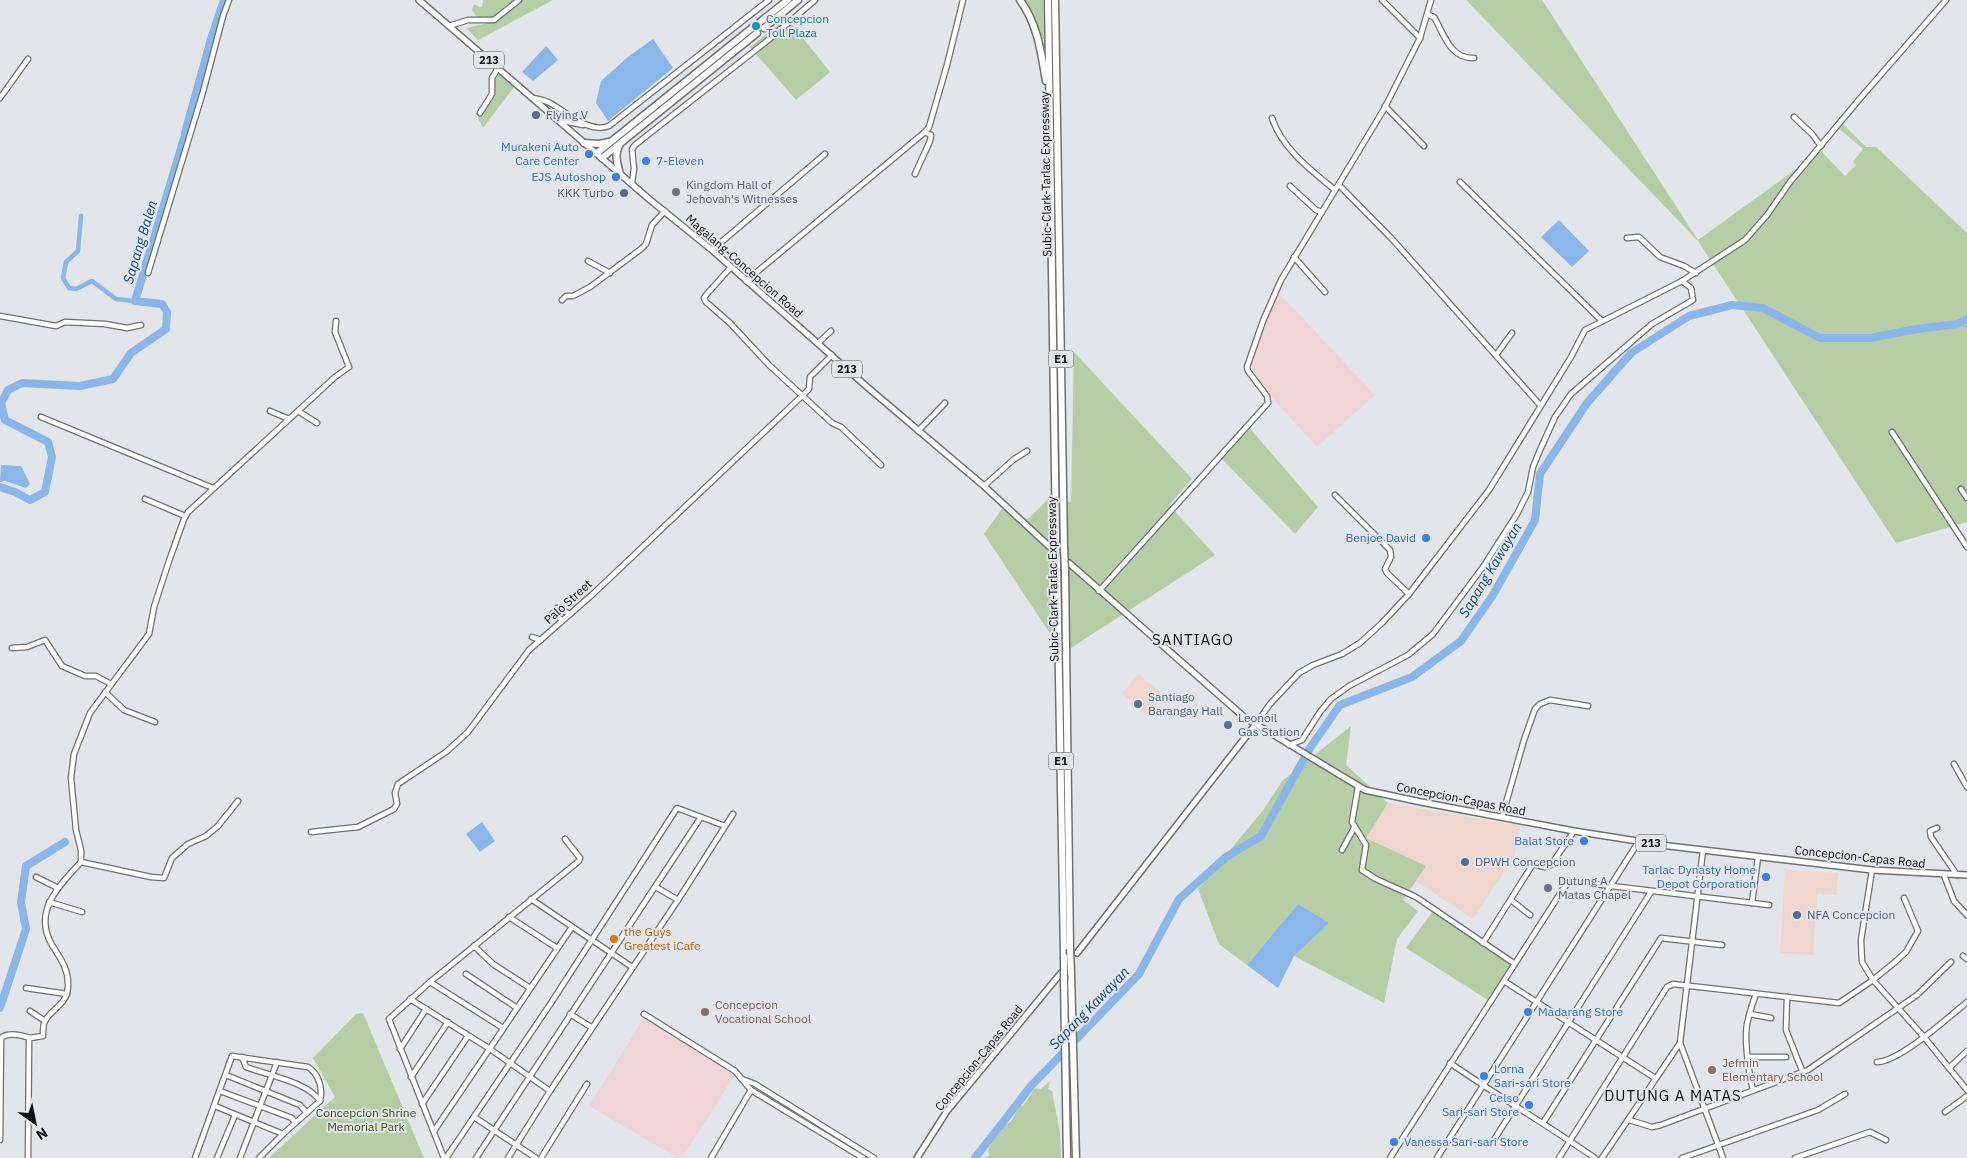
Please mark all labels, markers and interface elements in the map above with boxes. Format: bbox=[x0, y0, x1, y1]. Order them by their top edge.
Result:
place label: Concepcion Toll Plaza bbox=[766, 11, 829, 40]
marker: Concepcion Toll Plaza bbox=[750, 20, 762, 32]
road number: 213 bbox=[474, 52, 504, 68]
street label: Subic-Clark-Tarlac Expressway bbox=[1037, 91, 1054, 257]
place label: Flying V bbox=[546, 107, 589, 122]
marker: Flying V bbox=[530, 109, 542, 121]
place label: Murakeni Auto Care Center bbox=[501, 139, 580, 168]
marker: Murakeni Auto Care Center bbox=[583, 148, 595, 160]
place label: 7-Eleven bbox=[656, 153, 704, 168]
marker: 7-Eleven bbox=[640, 155, 652, 167]
place label: EJS Autoshop bbox=[532, 169, 606, 184]
marker: EJS Autoshop bbox=[610, 171, 622, 183]
place label: Kingdom Hall of Jehovah's Witnesses bbox=[686, 177, 798, 206]
place label: KKK Turbo bbox=[557, 185, 614, 200]
marker: Kingdom Hall of Jehovah's Witnesses bbox=[670, 186, 682, 198]
marker: KKK Turbo bbox=[618, 187, 630, 199]
water label: Sapang Balen bbox=[119, 198, 161, 286]
street label: Magalang-Concepcion Road bbox=[683, 211, 806, 321]
road number: E1 bbox=[1048, 350, 1074, 368]
road number: 213 bbox=[832, 360, 862, 378]
street label: Subic-Clark-Tarlac Expressway bbox=[1044, 496, 1061, 662]
water label: Sapang Kawayan bbox=[1455, 519, 1526, 621]
place label: Benjoe David bbox=[1345, 530, 1416, 545]
marker: Benjoe David bbox=[1420, 532, 1432, 544]
street label: Palo Street bbox=[541, 576, 595, 627]
district label: SANTIAGO bbox=[1152, 630, 1234, 649]
place label: Santiago Barangay Hall bbox=[1148, 689, 1223, 718]
marker: Santiago Barangay Hall bbox=[1132, 698, 1144, 710]
place label: Leonoil Gas Station bbox=[1238, 710, 1300, 739]
marker: Leonoil Gas Station bbox=[1222, 719, 1234, 731]
road number: E1 bbox=[1048, 752, 1074, 769]
street label: Concepcion-Capas Road bbox=[1395, 779, 1527, 818]
place label: Balat Store bbox=[1514, 833, 1574, 848]
road number: 213 bbox=[1636, 834, 1666, 851]
marker: Balat Store bbox=[1578, 835, 1590, 847]
street label: Concepcion-Capas Road bbox=[1794, 842, 1926, 871]
place label: DPWH Concepcion bbox=[1475, 854, 1575, 869]
marker: DPWH Concepcion bbox=[1459, 856, 1471, 868]
place label: Tarlac Dynasty Home Depot Corporation bbox=[1642, 862, 1756, 891]
marker: Tarlac Dynasty Home Depot Corporation bbox=[1760, 871, 1772, 883]
place label: Dutung A Matas Chapel bbox=[1558, 873, 1631, 902]
marker: Dutung A Matas Chapel bbox=[1542, 882, 1554, 894]
place label: NFA Concepcion bbox=[1807, 907, 1895, 922]
marker: NFA Concepcion bbox=[1791, 909, 1803, 921]
place label: the Guys Greatest iCafe bbox=[624, 924, 701, 953]
marker: the Guys Greatest iCafe bbox=[608, 933, 620, 945]
water label: Sapang Kawayan bbox=[1045, 963, 1133, 1053]
place label: Concepcion Vocational School bbox=[715, 997, 811, 1026]
street label: Concepcion-Capas Road bbox=[931, 1002, 1026, 1114]
place label: Madarang Store bbox=[1538, 1004, 1623, 1019]
marker: Concepcion Vocational School bbox=[699, 1006, 711, 1018]
marker: Madarang Store bbox=[1522, 1006, 1534, 1018]
place label: Jefmin Elementary School bbox=[1722, 1055, 1823, 1084]
place label: Lorna Sari-sari Store bbox=[1494, 1061, 1571, 1090]
marker: Jefmin Elementary School bbox=[1706, 1064, 1718, 1076]
marker: Lorna Sari-sari Store bbox=[1478, 1070, 1490, 1082]
district label: DUTUNG A MATAS bbox=[1604, 1086, 1742, 1105]
place label: Celso Sari-sari Store bbox=[1442, 1090, 1519, 1119]
north arrow bbox=[10, 1098, 60, 1148]
marker: Celso Sari-sari Store bbox=[1523, 1099, 1535, 1111]
park label: Concepcion Shrine Memorial Park bbox=[316, 1105, 417, 1134]
text: N bbox=[33, 1124, 51, 1144]
place label: Vanessa Sari-sari Store bbox=[1404, 1134, 1529, 1149]
marker: Vanessa Sari-sari Store bbox=[1388, 1136, 1400, 1148]

